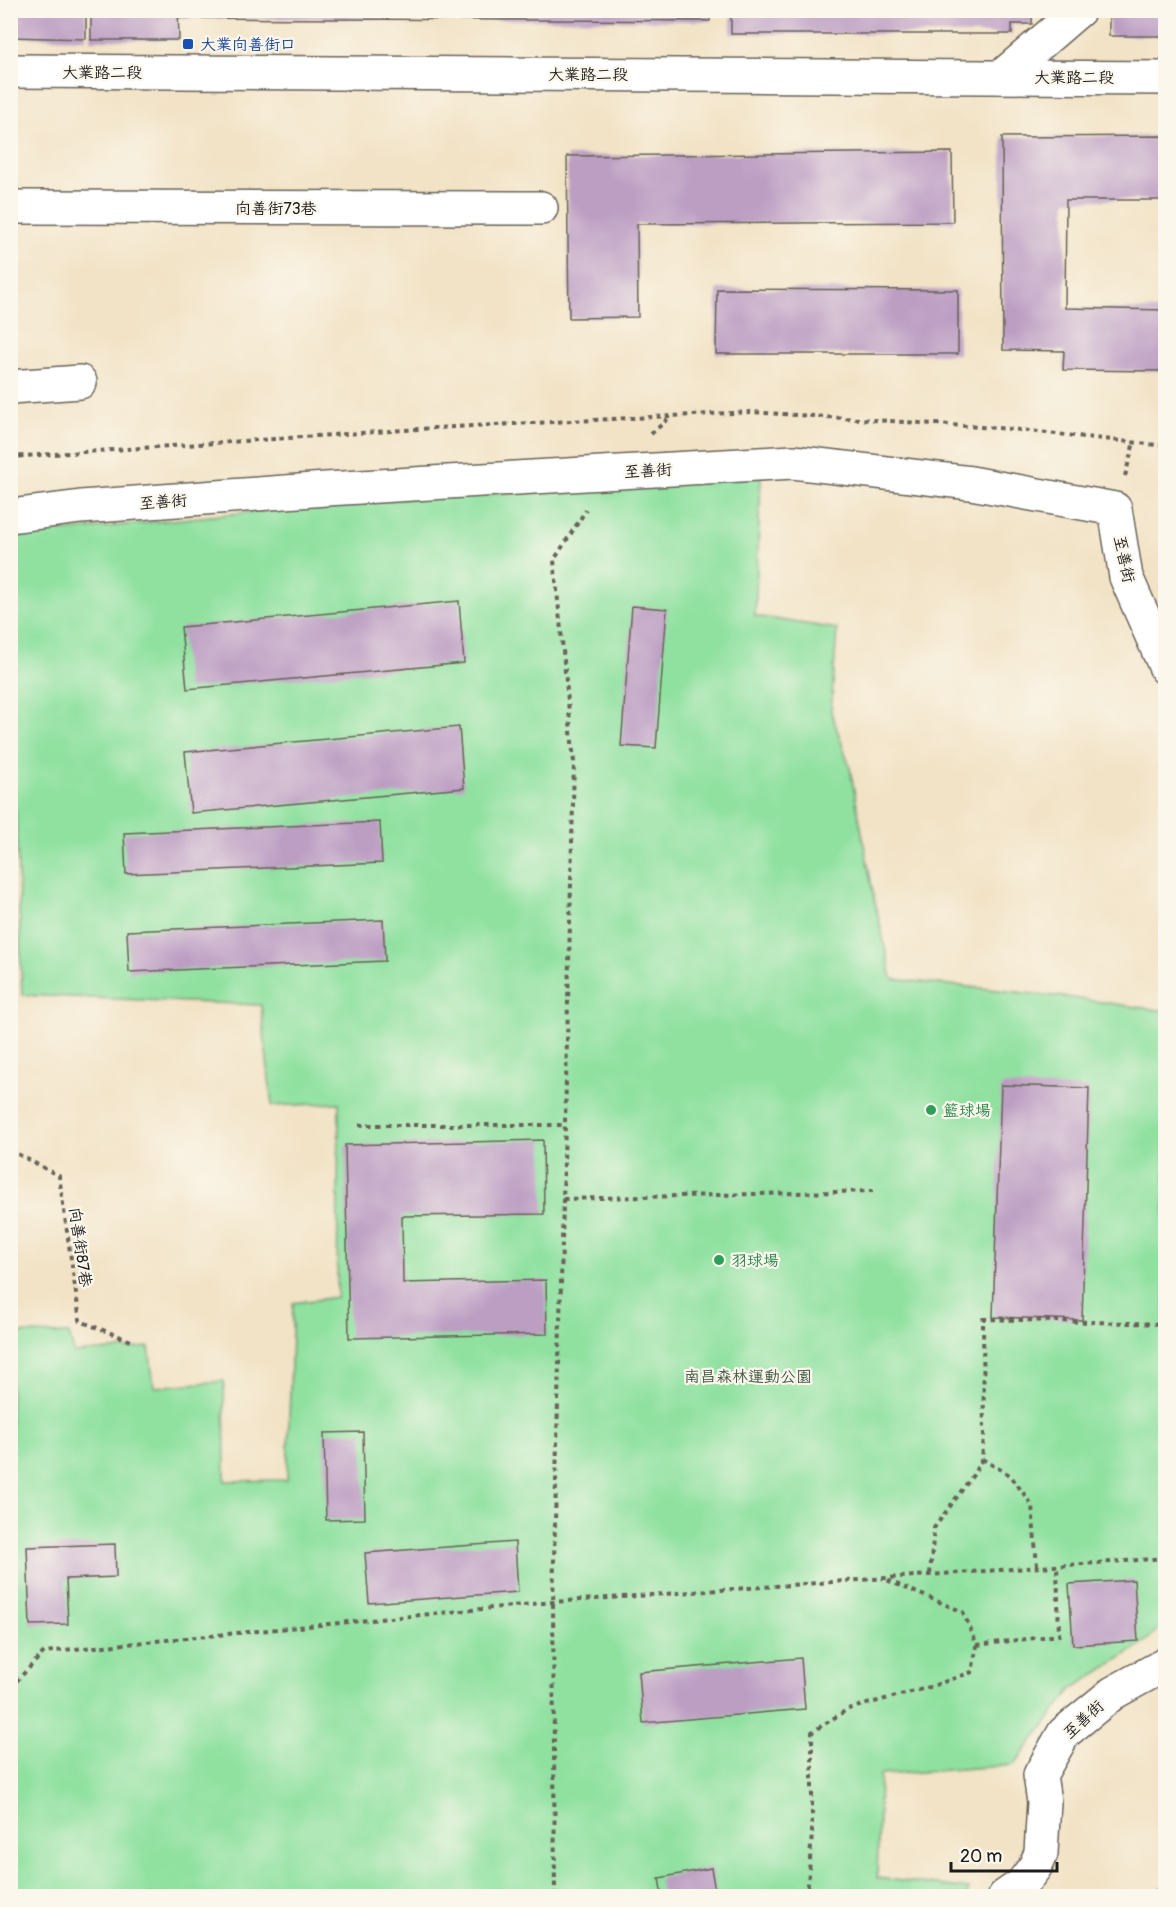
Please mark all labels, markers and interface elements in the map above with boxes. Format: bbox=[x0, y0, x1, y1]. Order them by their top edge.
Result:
place label: 大業向善街口 bbox=[200, 35, 296, 55]
marker: 大業向善街口 bbox=[181, 37, 195, 51]
street label: 大業路二段 bbox=[62, 63, 142, 83]
street label: 大業路二段 bbox=[548, 65, 628, 85]
street label: 大業路二段 bbox=[1034, 68, 1114, 88]
street label: 向善街73巷 bbox=[235, 199, 317, 219]
street label: 至善街 bbox=[624, 460, 673, 482]
street label: 至善街 bbox=[138, 490, 188, 514]
street label: 至善街 bbox=[1109, 534, 1139, 585]
place label: 籃球場 bbox=[943, 1101, 991, 1121]
marker: 籃球場 bbox=[924, 1103, 938, 1117]
street label: 向善街87巷 bbox=[65, 1206, 96, 1288]
place label: 羽球場 bbox=[731, 1251, 779, 1271]
marker: 羽球場 bbox=[712, 1253, 726, 1267]
park label: 南昌森林運動公園 bbox=[684, 1367, 812, 1387]
street label: 至善街 bbox=[1059, 1696, 1108, 1743]
scale bar bbox=[951, 1835, 1058, 1873]
text: 20 m bbox=[960, 1845, 1002, 1868]

